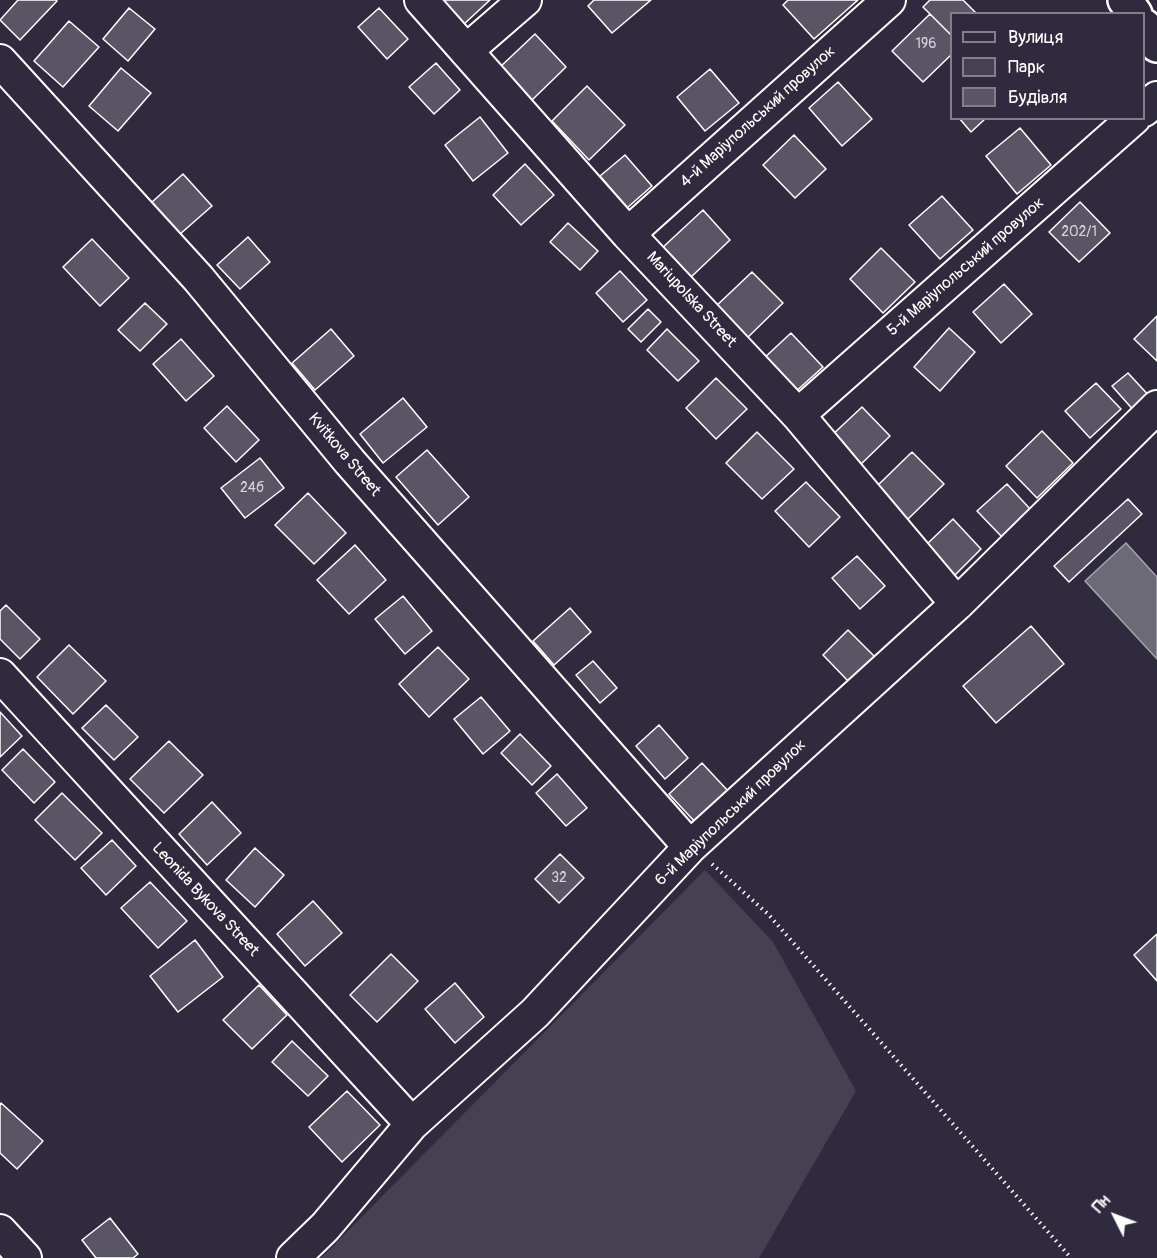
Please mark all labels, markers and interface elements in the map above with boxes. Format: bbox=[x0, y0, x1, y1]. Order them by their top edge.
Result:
legend bbox=[950, 12, 1145, 120]
text: Вулиця bbox=[1008, 26, 1063, 49]
house number: 196 bbox=[916, 36, 936, 52]
street label: 4-й Маріупольський провулок bbox=[676, 42, 840, 192]
text: Парк bbox=[1008, 56, 1045, 79]
text: Будівля bbox=[1008, 86, 1067, 109]
street label: 5-й Маріупольський провулок bbox=[884, 194, 1048, 340]
house number: 202/1 bbox=[1061, 224, 1097, 240]
street label: Mariupolska Street bbox=[642, 248, 740, 352]
street label: Kvitkova Street bbox=[304, 409, 384, 501]
house number: 24б bbox=[240, 480, 264, 496]
street label: 6-й Маріупольський провулок bbox=[652, 736, 810, 890]
street label: Leonida Bykova Street bbox=[147, 839, 263, 961]
house number: 32 bbox=[551, 870, 567, 886]
north arrow bbox=[1085, 1186, 1145, 1246]
text: Пн bbox=[1088, 1191, 1115, 1217]

